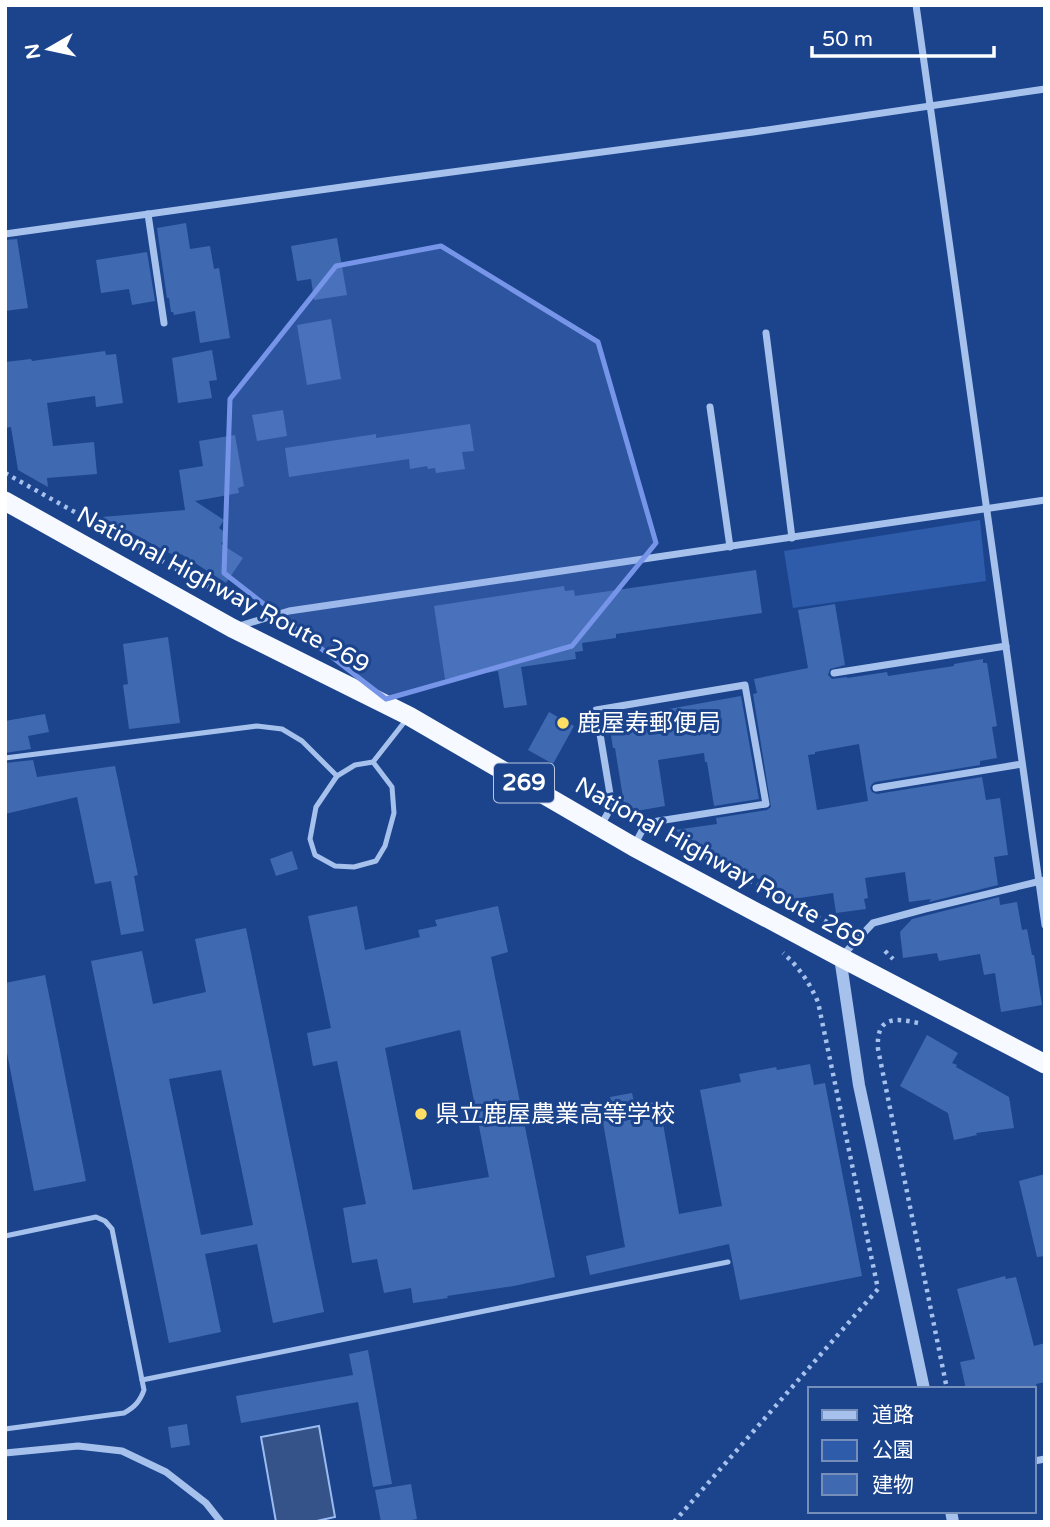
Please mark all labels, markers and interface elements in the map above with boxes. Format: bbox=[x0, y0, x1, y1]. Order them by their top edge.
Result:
north arrow bbox=[14, 14, 84, 84]
scale bar bbox=[812, 14, 994, 58]
text: 50 m bbox=[822, 27, 873, 52]
text: N bbox=[21, 42, 45, 61]
street label: National Highway Route 269 bbox=[72, 500, 374, 680]
place label: 鹿屋寿郵便局 bbox=[577, 709, 721, 738]
marker: 鹿屋寿郵便局 bbox=[555, 715, 571, 731]
road number: 269 bbox=[494, 764, 554, 803]
street label: National Highway Route 269 bbox=[570, 771, 870, 955]
place label: 県立鹿屋農業高等学校 bbox=[435, 1100, 675, 1129]
marker: 県立鹿屋農業高等学校 bbox=[413, 1106, 429, 1122]
legend bbox=[808, 1387, 1036, 1513]
text: 道路 bbox=[872, 1403, 914, 1428]
text: 公園 bbox=[872, 1438, 914, 1463]
text: 建物 bbox=[872, 1473, 914, 1498]

